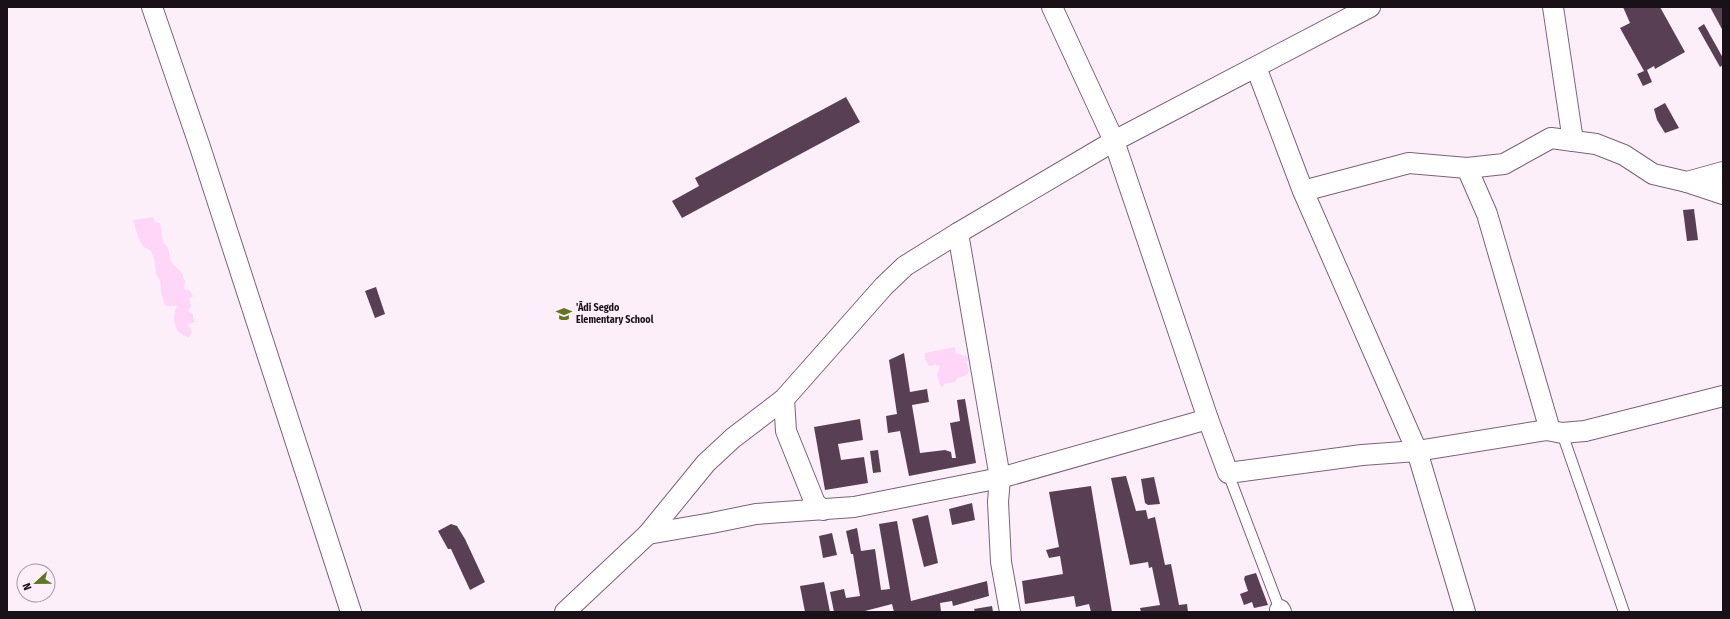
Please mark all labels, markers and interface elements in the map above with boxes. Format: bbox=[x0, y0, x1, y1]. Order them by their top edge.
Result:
place label: 'Ādi Segdo Elementary School bbox=[576, 301, 654, 326]
school or university icon: 'Ādi Segdo Elementary School bbox=[555, 305, 573, 323]
north arrow bbox=[16, 563, 56, 603]
text: N bbox=[20, 581, 34, 592]

